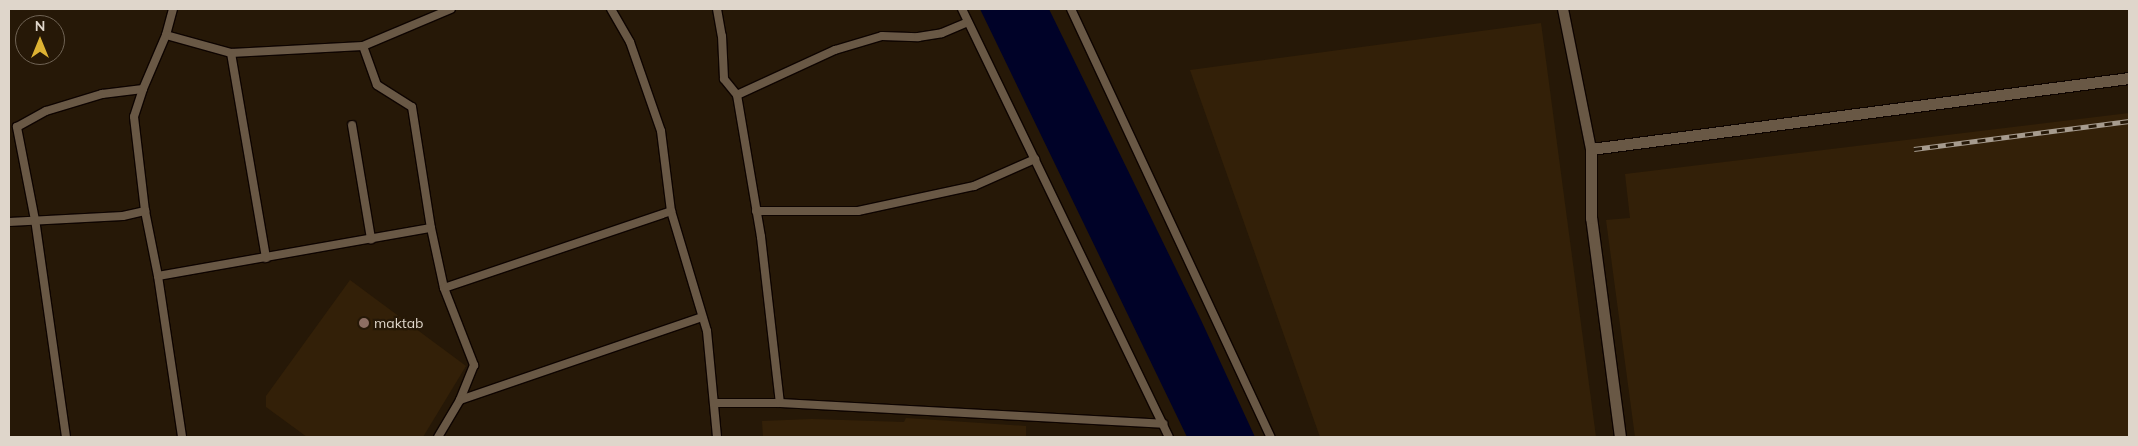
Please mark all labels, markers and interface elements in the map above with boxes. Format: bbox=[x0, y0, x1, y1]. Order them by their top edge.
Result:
north arrow bbox=[15, 15, 65, 65]
text: N bbox=[35, 17, 45, 35]
place label: maktab bbox=[374, 315, 423, 331]
marker: maktab bbox=[358, 317, 370, 329]

